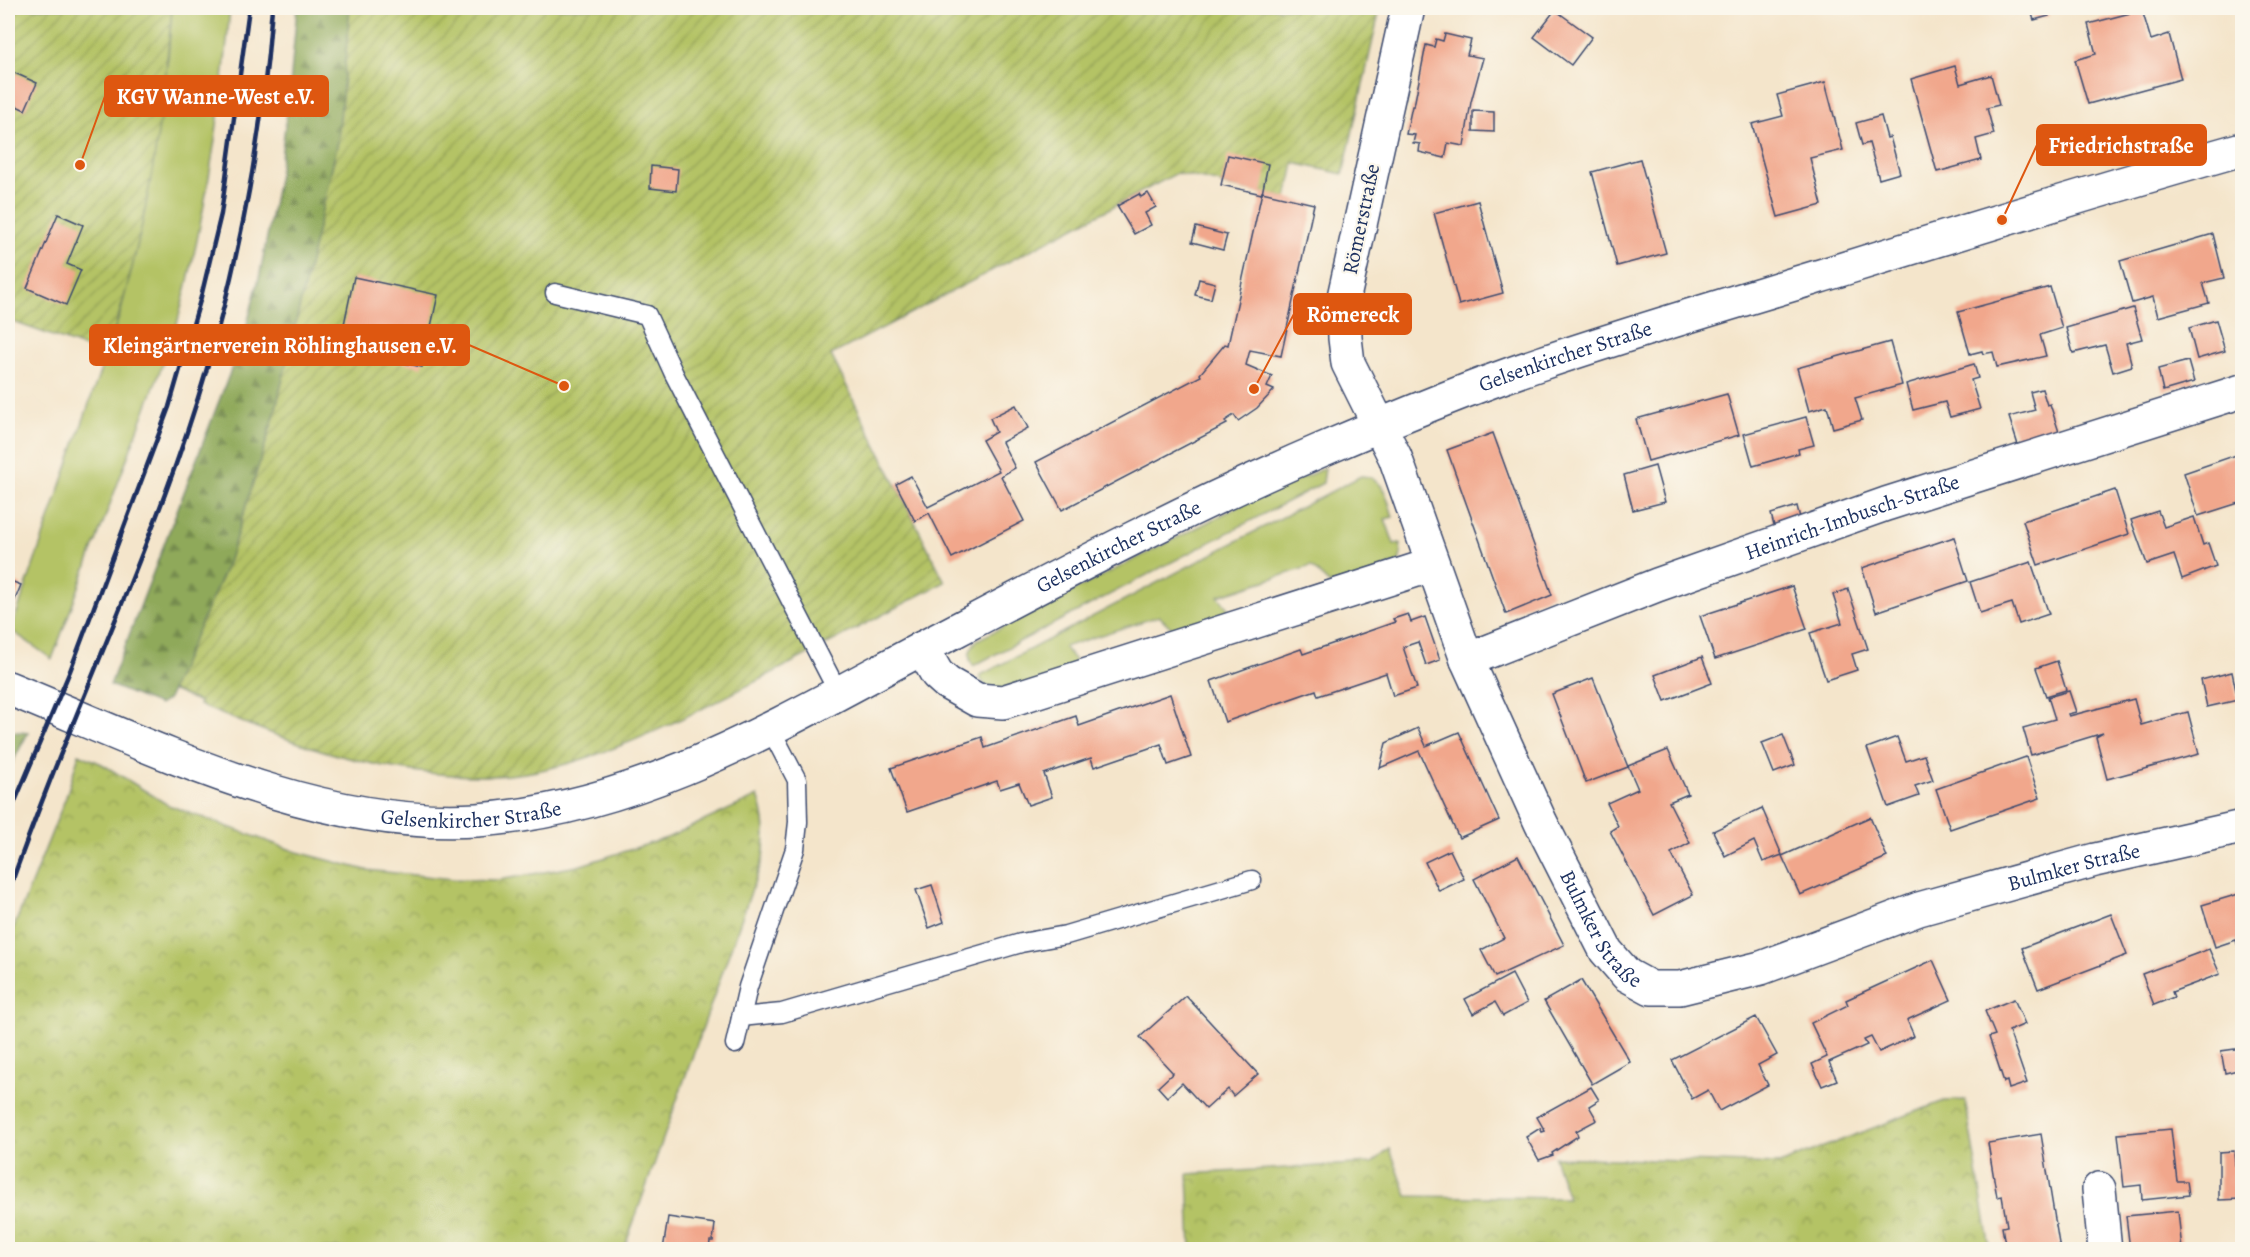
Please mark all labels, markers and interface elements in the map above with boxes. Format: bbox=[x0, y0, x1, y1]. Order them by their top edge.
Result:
callout: KGV Wanne-West e.V. bbox=[105, 76, 328, 116]
text: KGV Wanne-West e.V. bbox=[117, 82, 315, 112]
callout: Friedrichstraße bbox=[2037, 125, 2206, 165]
text: Friedrichstraße bbox=[2048, 131, 2194, 161]
street label: Römerstraße bbox=[1336, 161, 1386, 277]
callout: Römereck bbox=[1294, 294, 1411, 334]
text: Römereck bbox=[1307, 300, 1400, 330]
street label: Gelsenkircher Straße bbox=[1475, 314, 1655, 399]
callout: Kleingärtnerverein Röhlinghausen e.V. bbox=[90, 325, 469, 365]
text: Kleingärtnerverein Röhlinghausen e.V. bbox=[103, 331, 457, 361]
street label: Heinrich-Imbusch-Straße bbox=[1741, 468, 1963, 567]
street label: Gelsenkircher Straße bbox=[1031, 493, 1205, 600]
street label: Gelsenkircher Straße bbox=[379, 794, 564, 835]
street label: Bulmker Straße bbox=[2004, 836, 2143, 898]
street label: Bulmker Straße bbox=[1553, 865, 1647, 994]

